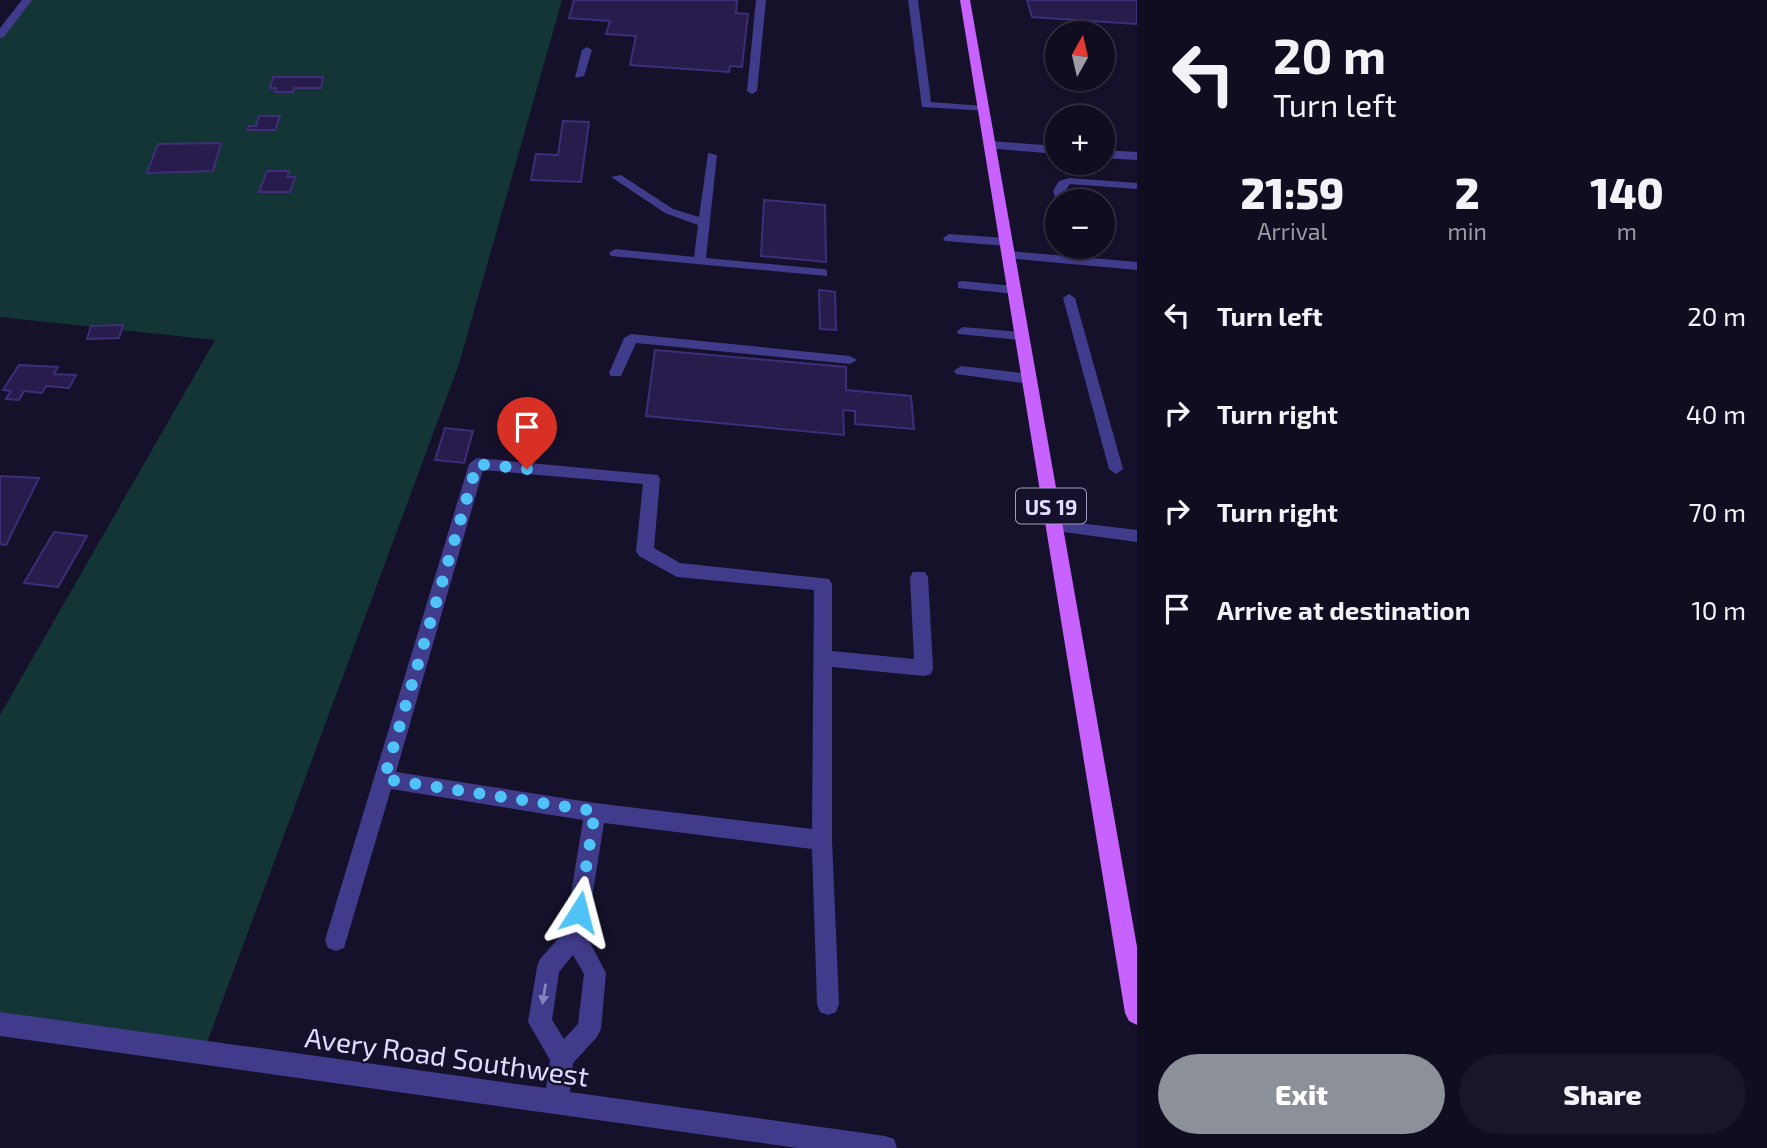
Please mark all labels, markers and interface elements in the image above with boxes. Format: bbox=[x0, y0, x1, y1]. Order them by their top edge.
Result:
north arrow bbox=[1045, 21, 1115, 91]
map controls bbox=[1045, 21, 1115, 259]
text: 20 m bbox=[1273, 25, 1386, 84]
icon: left bbox=[1158, 28, 1249, 119]
text: Turn left bbox=[1273, 85, 1397, 123]
button: + bbox=[1045, 105, 1115, 175]
text: 21:59 bbox=[1240, 167, 1344, 217]
text: 2 bbox=[1455, 167, 1480, 217]
text: 140 bbox=[1590, 167, 1664, 217]
button: − bbox=[1045, 189, 1115, 259]
text: Arrival bbox=[1257, 217, 1327, 245]
text: min bbox=[1448, 217, 1487, 245]
text: m bbox=[1617, 217, 1637, 245]
icon: left bbox=[1158, 296, 1196, 334]
text: Turn left bbox=[1217, 300, 1323, 331]
text: 20 m bbox=[1687, 300, 1746, 331]
icon: right bbox=[1158, 394, 1196, 432]
pin bbox=[497, 397, 557, 469]
text: Turn right bbox=[1217, 398, 1338, 429]
text: 40 m bbox=[1686, 398, 1746, 429]
icon: arrive bbox=[508, 408, 546, 446]
road number: US 19 bbox=[1016, 489, 1086, 524]
icon: right bbox=[1158, 492, 1196, 530]
text: Turn right bbox=[1217, 496, 1338, 527]
text: 70 m bbox=[1688, 496, 1746, 527]
icon: arrive bbox=[1158, 590, 1196, 628]
text: Arrive at destination bbox=[1217, 594, 1470, 625]
text: 10 m bbox=[1691, 594, 1746, 625]
position arrow bbox=[542, 875, 616, 949]
one-way arrow bbox=[538, 983, 549, 1005]
street label: Avery Road Southwest bbox=[303, 1019, 591, 1093]
button: Exit bbox=[1158, 1054, 1445, 1134]
button: Share bbox=[1459, 1054, 1746, 1134]

